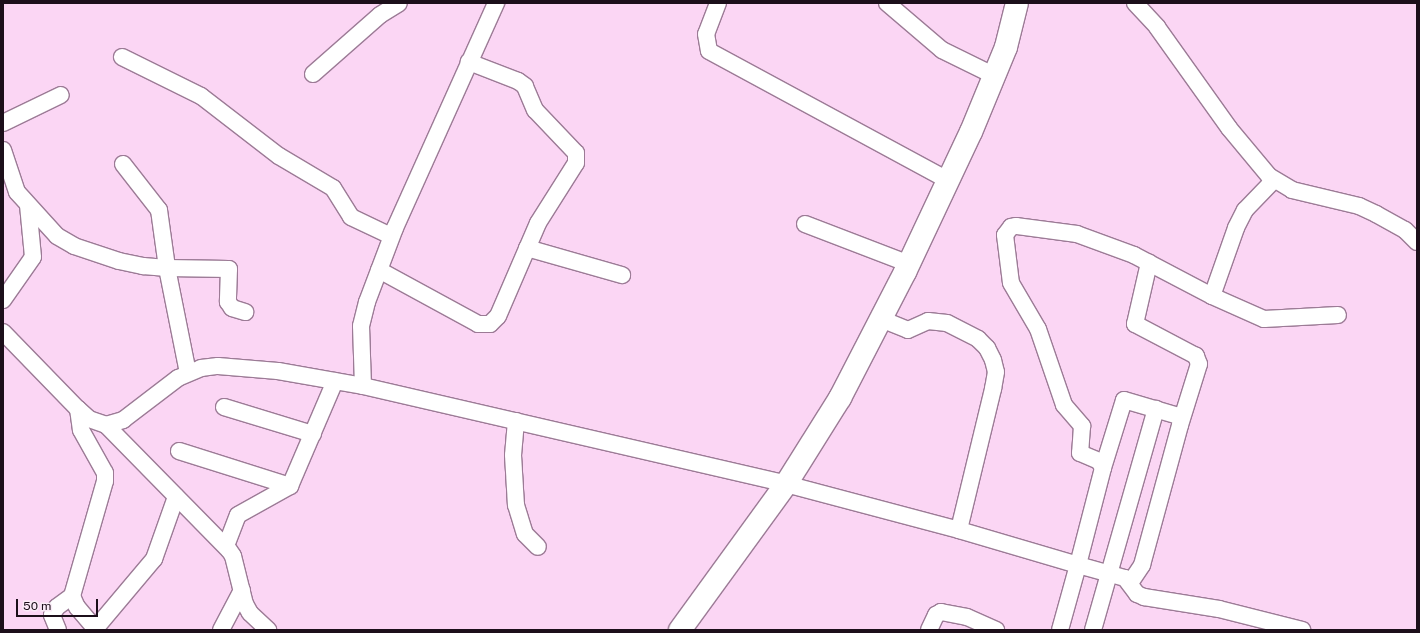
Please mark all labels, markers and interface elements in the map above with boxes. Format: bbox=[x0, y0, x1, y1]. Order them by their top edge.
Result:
scale bar bbox=[18, 591, 100, 617]
text: 50 m bbox=[23, 599, 51, 613]

